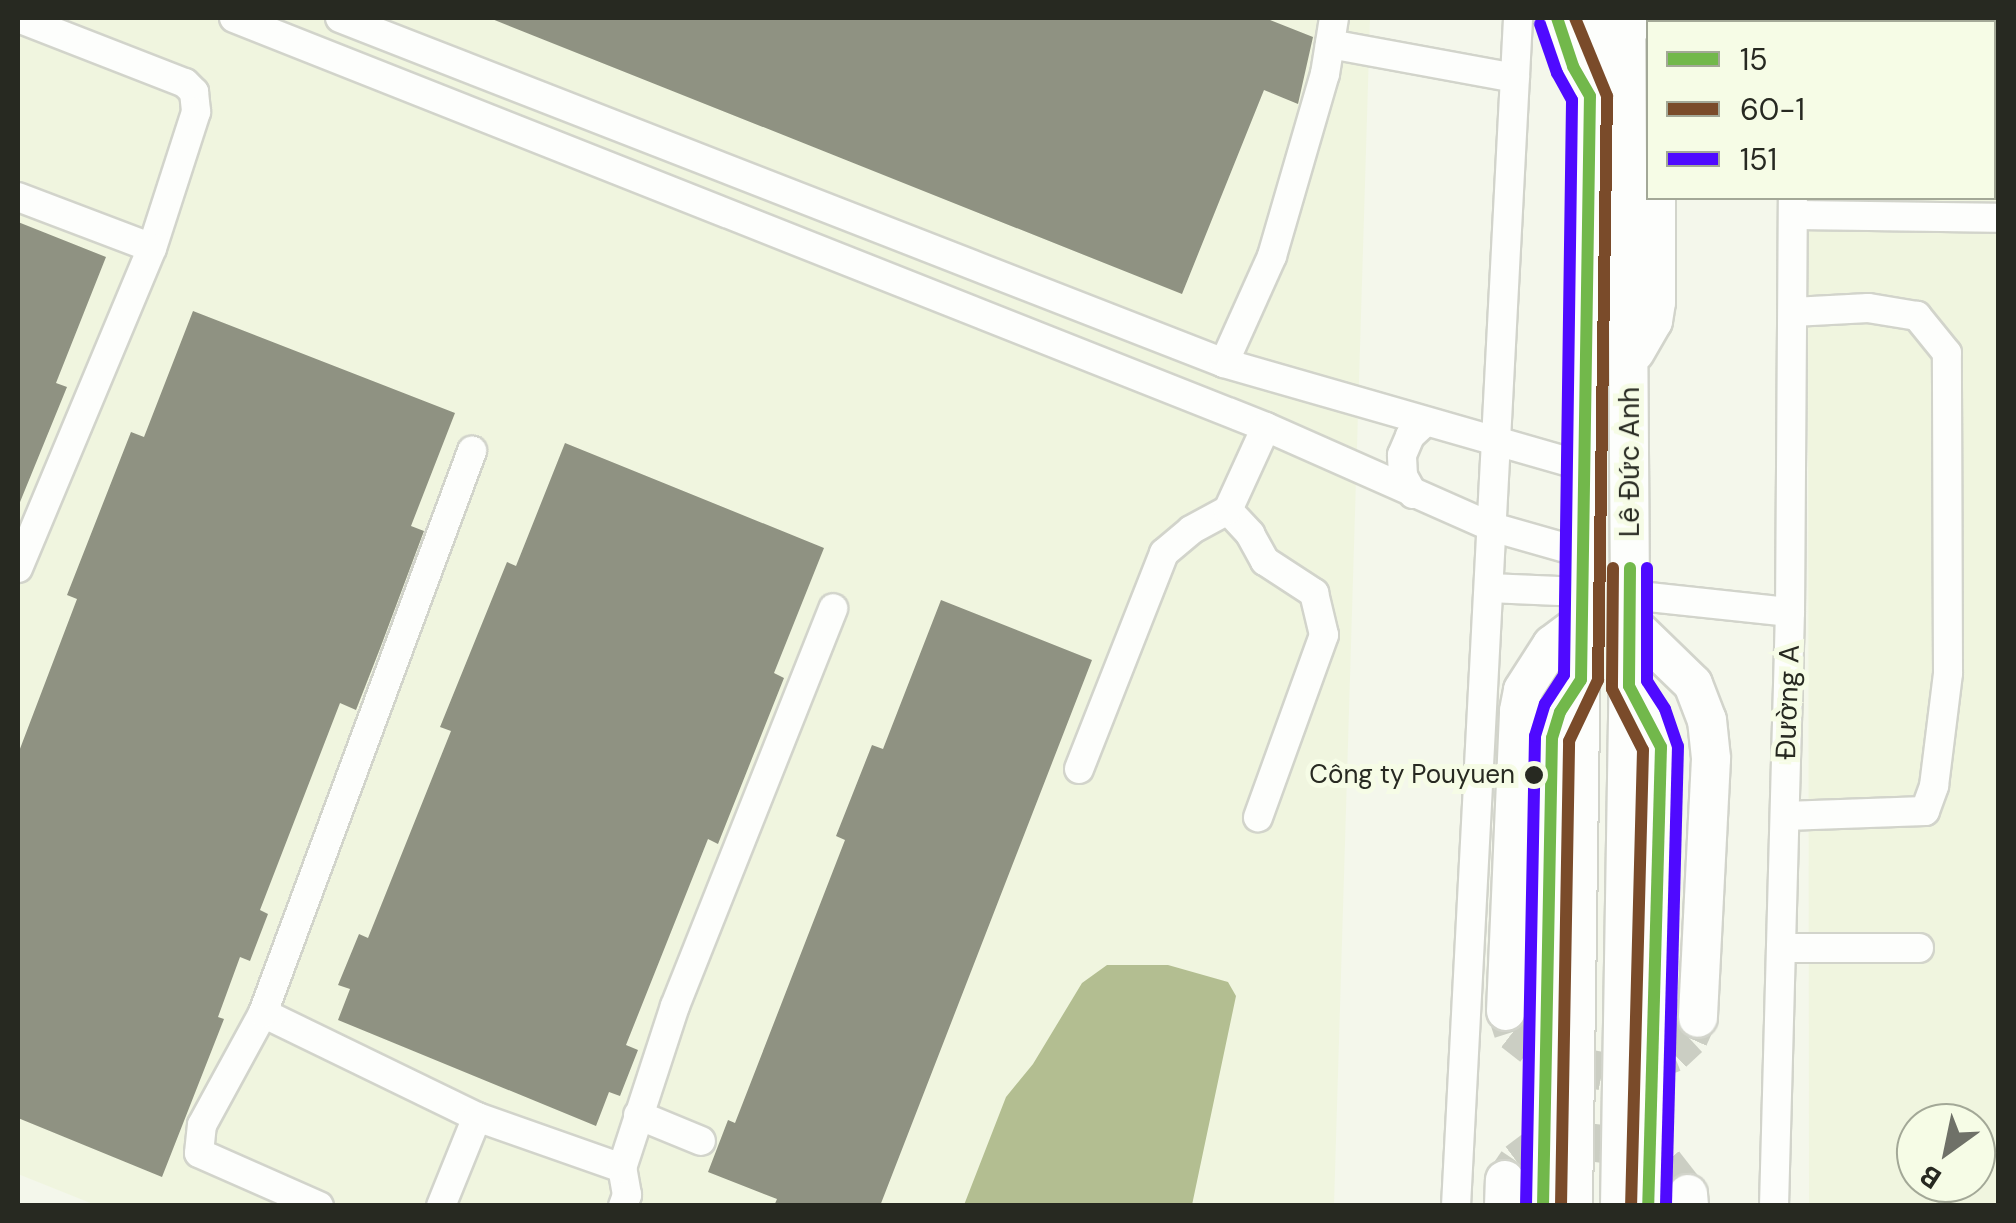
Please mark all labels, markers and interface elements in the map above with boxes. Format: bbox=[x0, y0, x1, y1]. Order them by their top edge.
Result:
legend bbox=[1646, 20, 1996, 200]
text: 15 bbox=[1740, 40, 1768, 79]
text: 60-1 bbox=[1740, 90, 1805, 129]
text: 151 bbox=[1740, 140, 1777, 179]
street label: Lê Đức Anh bbox=[1613, 387, 1647, 537]
street label: Đường A bbox=[1769, 644, 1807, 760]
place label: Công ty Pouyuen bbox=[1309, 759, 1515, 791]
marker: Công ty Pouyuen bbox=[1524, 765, 1544, 785]
north arrow bbox=[1896, 1103, 1996, 1203]
text: B bbox=[1913, 1157, 1948, 1197]

